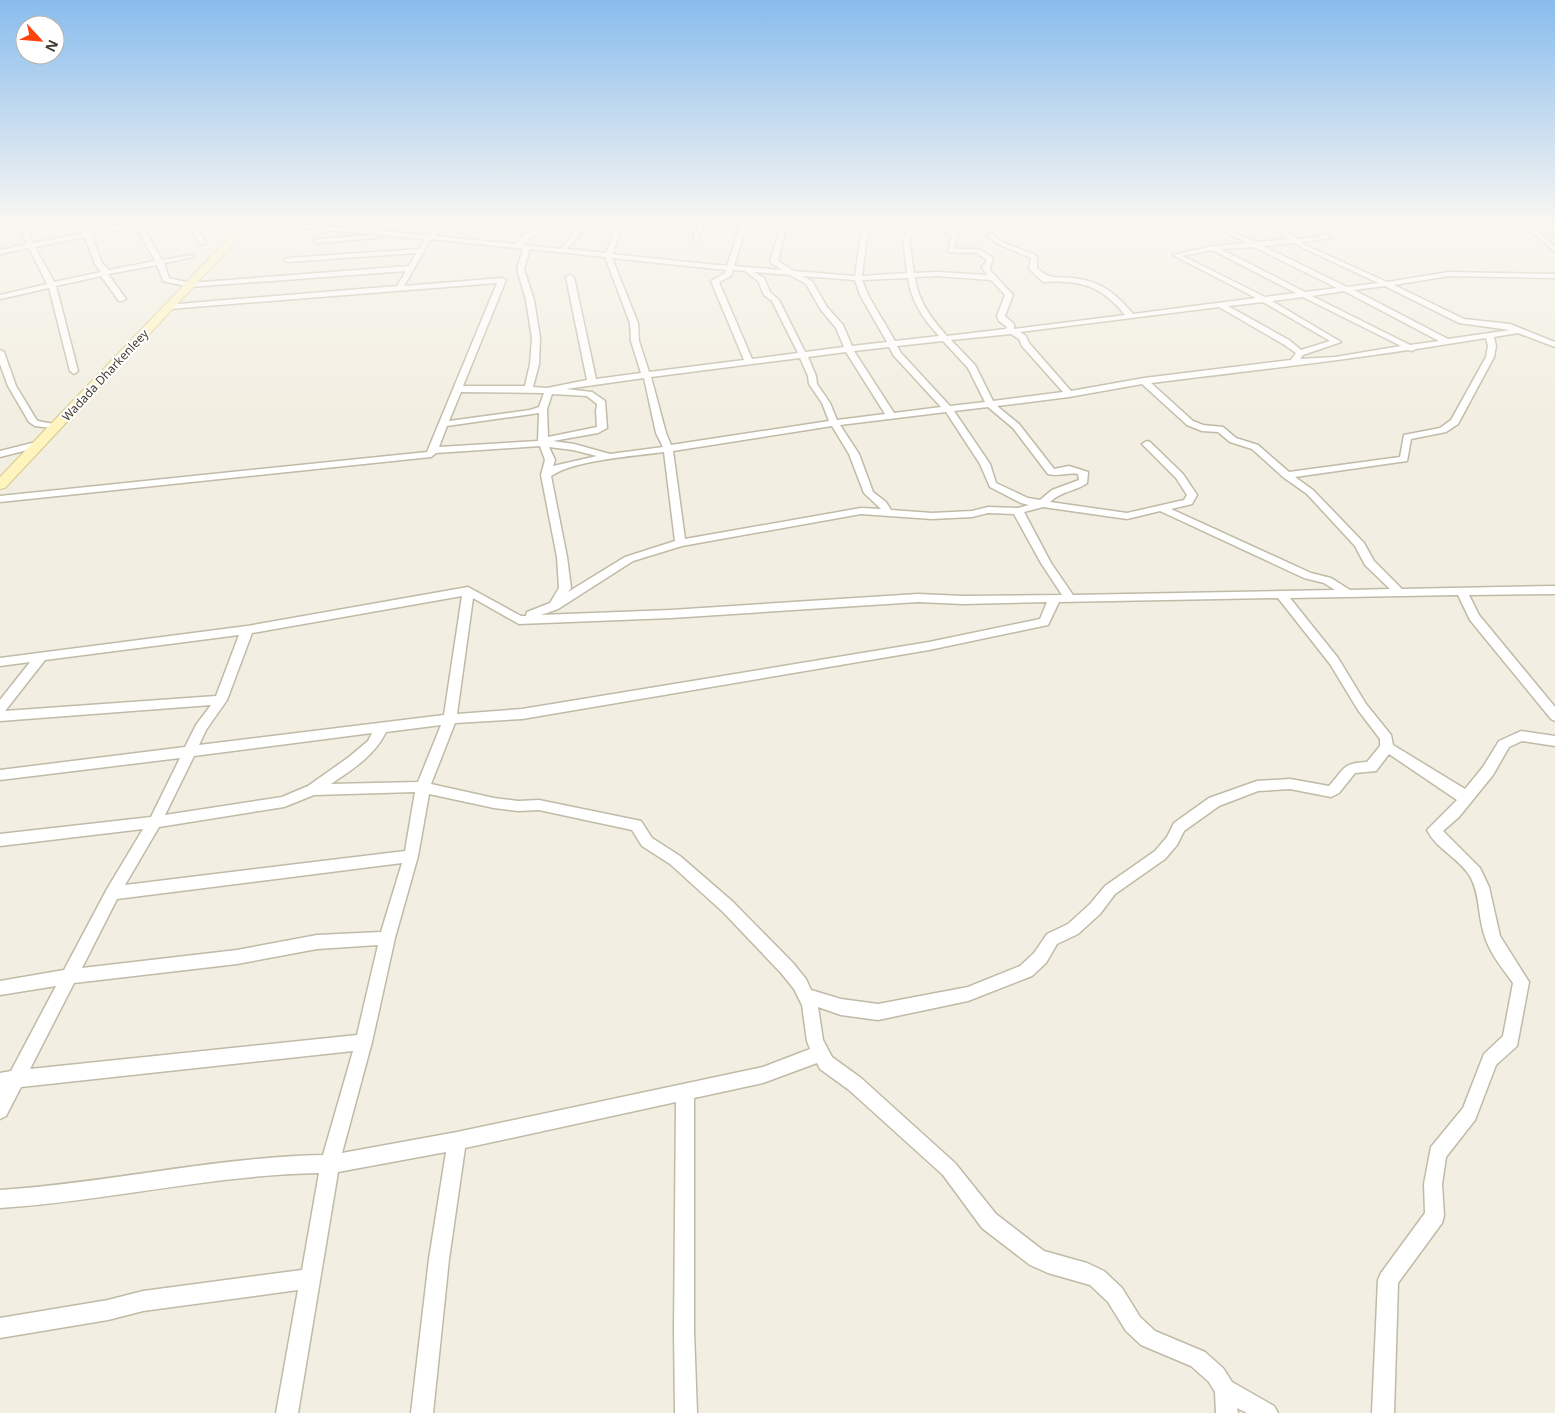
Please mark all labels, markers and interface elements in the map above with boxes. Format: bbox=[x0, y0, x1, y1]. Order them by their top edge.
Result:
north arrow bbox=[15, 15, 65, 65]
text: N bbox=[41, 37, 63, 55]
street label: Wadada Dharkenleey bbox=[58, 325, 153, 425]

